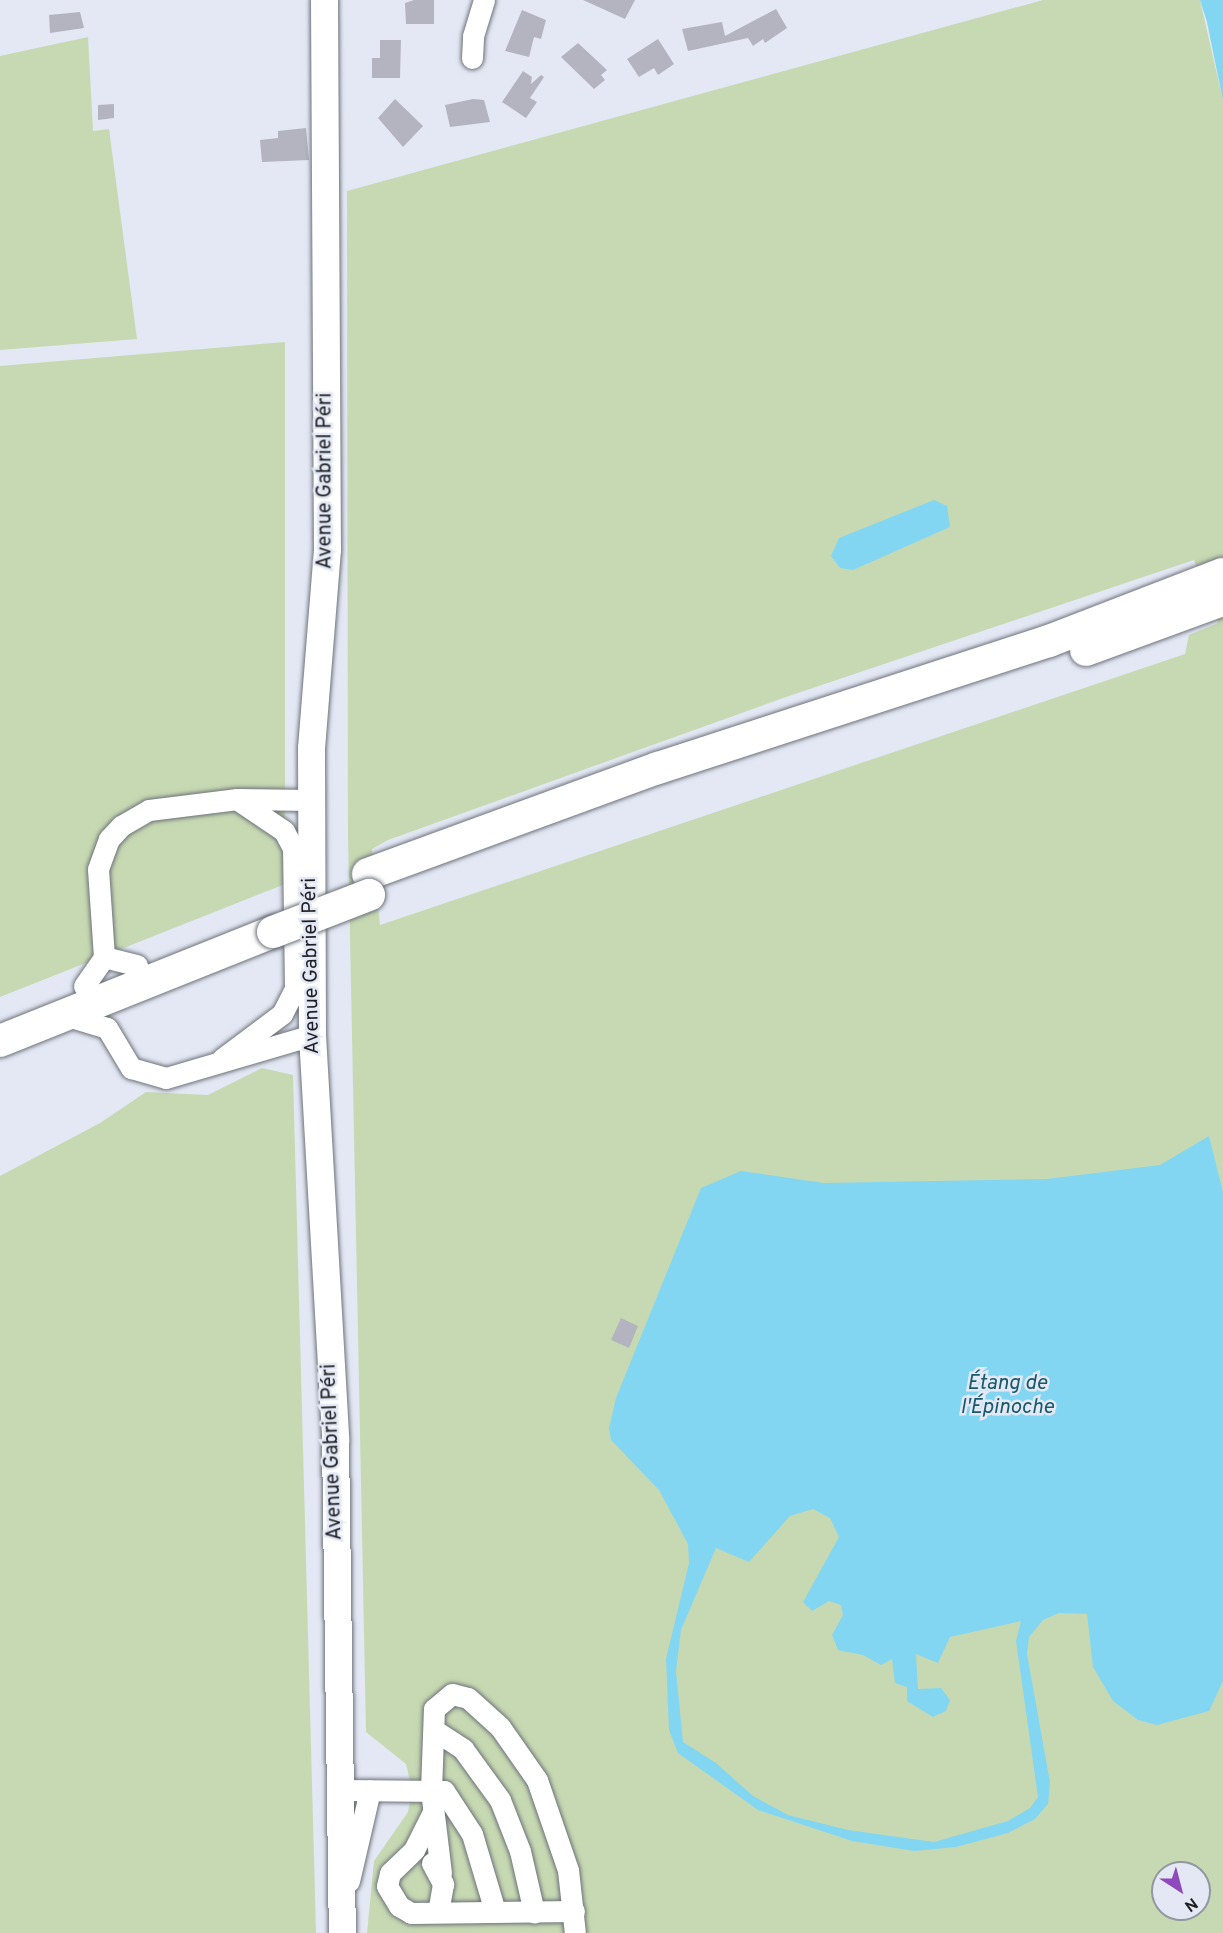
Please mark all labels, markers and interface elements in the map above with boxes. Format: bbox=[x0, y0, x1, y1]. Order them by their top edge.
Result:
street label: Avenue Gabriel Péri bbox=[314, 393, 338, 569]
street label: Avenue Gabriel Péri bbox=[298, 877, 326, 1055]
street label: Avenue Gabriel Péri bbox=[318, 1363, 348, 1541]
water label: Étang de l'Épinoche bbox=[960, 1371, 1054, 1421]
north arrow bbox=[1151, 1861, 1211, 1921]
text: N bbox=[1180, 1892, 1201, 1915]

